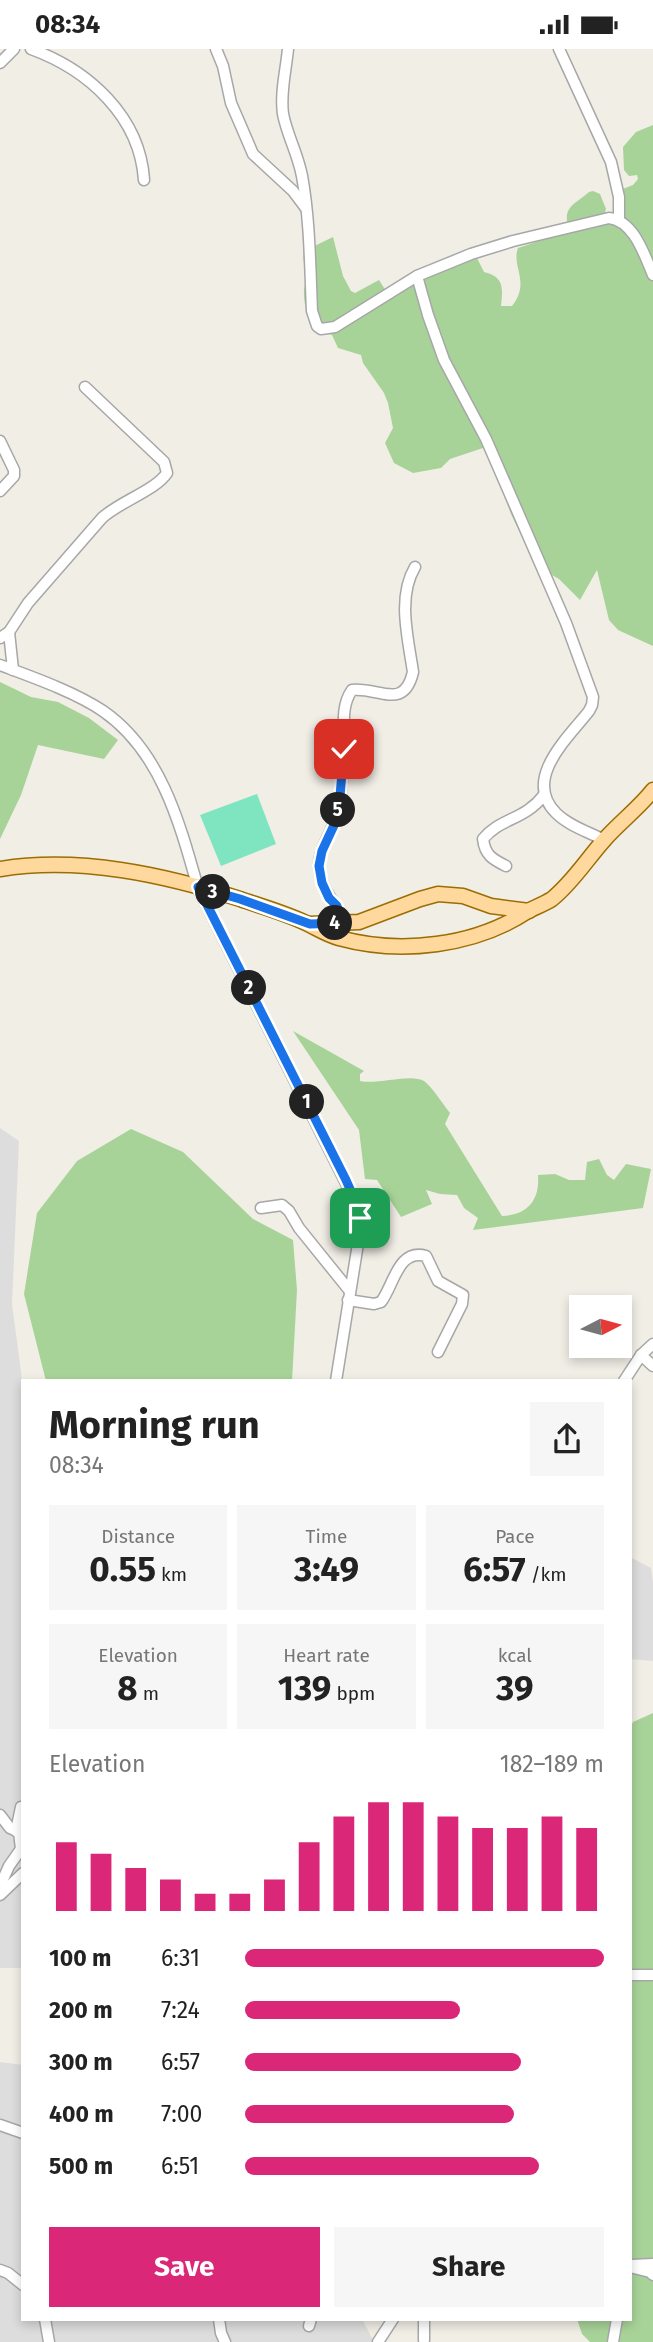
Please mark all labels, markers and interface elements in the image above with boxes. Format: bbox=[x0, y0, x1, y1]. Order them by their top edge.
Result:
text: 08:34 bbox=[35, 9, 100, 40]
pin bbox=[314, 719, 374, 779]
icon: check bbox=[325, 730, 363, 768]
pin: 5 bbox=[320, 793, 356, 827]
text: 5 bbox=[332, 798, 343, 821]
pin: 3 bbox=[196, 875, 230, 909]
text: 3 bbox=[208, 880, 217, 903]
pin: 4 bbox=[318, 905, 352, 941]
text: 4 bbox=[329, 911, 340, 934]
pin: 2 bbox=[232, 971, 266, 1005]
text: 2 bbox=[244, 976, 253, 999]
pin: 1 bbox=[290, 1085, 324, 1119]
text: 1 bbox=[302, 1090, 311, 1113]
pin bbox=[330, 1188, 390, 1248]
icon: arrive bbox=[341, 1199, 379, 1237]
north arrow bbox=[569, 1295, 632, 1358]
map controls bbox=[569, 1295, 632, 1358]
text: Morning run bbox=[49, 1402, 260, 1448]
button: share bbox=[530, 1402, 604, 1476]
text: 08:34 bbox=[49, 1451, 104, 1479]
text: Distance bbox=[101, 1525, 175, 1548]
text: Time bbox=[306, 1525, 347, 1548]
text: Pace bbox=[495, 1525, 535, 1548]
text: 0.55 bbox=[89, 1548, 156, 1590]
text: 3:49 bbox=[294, 1548, 359, 1590]
text: 6:57 bbox=[463, 1548, 526, 1590]
text: km bbox=[156, 1563, 187, 1586]
text: /km bbox=[526, 1563, 567, 1586]
text: Elevation bbox=[98, 1644, 178, 1667]
text: Heart rate bbox=[283, 1644, 370, 1667]
text: kcal bbox=[498, 1644, 532, 1667]
text: 8 bbox=[117, 1667, 138, 1709]
text: 139 bbox=[278, 1667, 331, 1709]
text: 39 bbox=[496, 1667, 534, 1709]
text: m bbox=[138, 1682, 159, 1705]
text: bpm bbox=[331, 1682, 375, 1705]
text: Elevation bbox=[49, 1750, 145, 1778]
text: 182–189 m bbox=[500, 1750, 604, 1778]
text: 100 m bbox=[49, 1944, 111, 1972]
text: 6:31 bbox=[161, 1944, 200, 1972]
text: 200 m bbox=[49, 1996, 113, 2024]
text: 7:24 bbox=[161, 1996, 200, 2024]
text: 300 m bbox=[49, 2048, 113, 2076]
text: 6:57 bbox=[161, 2048, 200, 2076]
text: 400 m bbox=[49, 2100, 114, 2128]
text: 7:00 bbox=[161, 2100, 202, 2128]
text: 500 m bbox=[49, 2152, 113, 2180]
text: 6:51 bbox=[161, 2152, 199, 2180]
button: Save bbox=[49, 2227, 320, 2307]
button: Share bbox=[334, 2227, 604, 2307]

